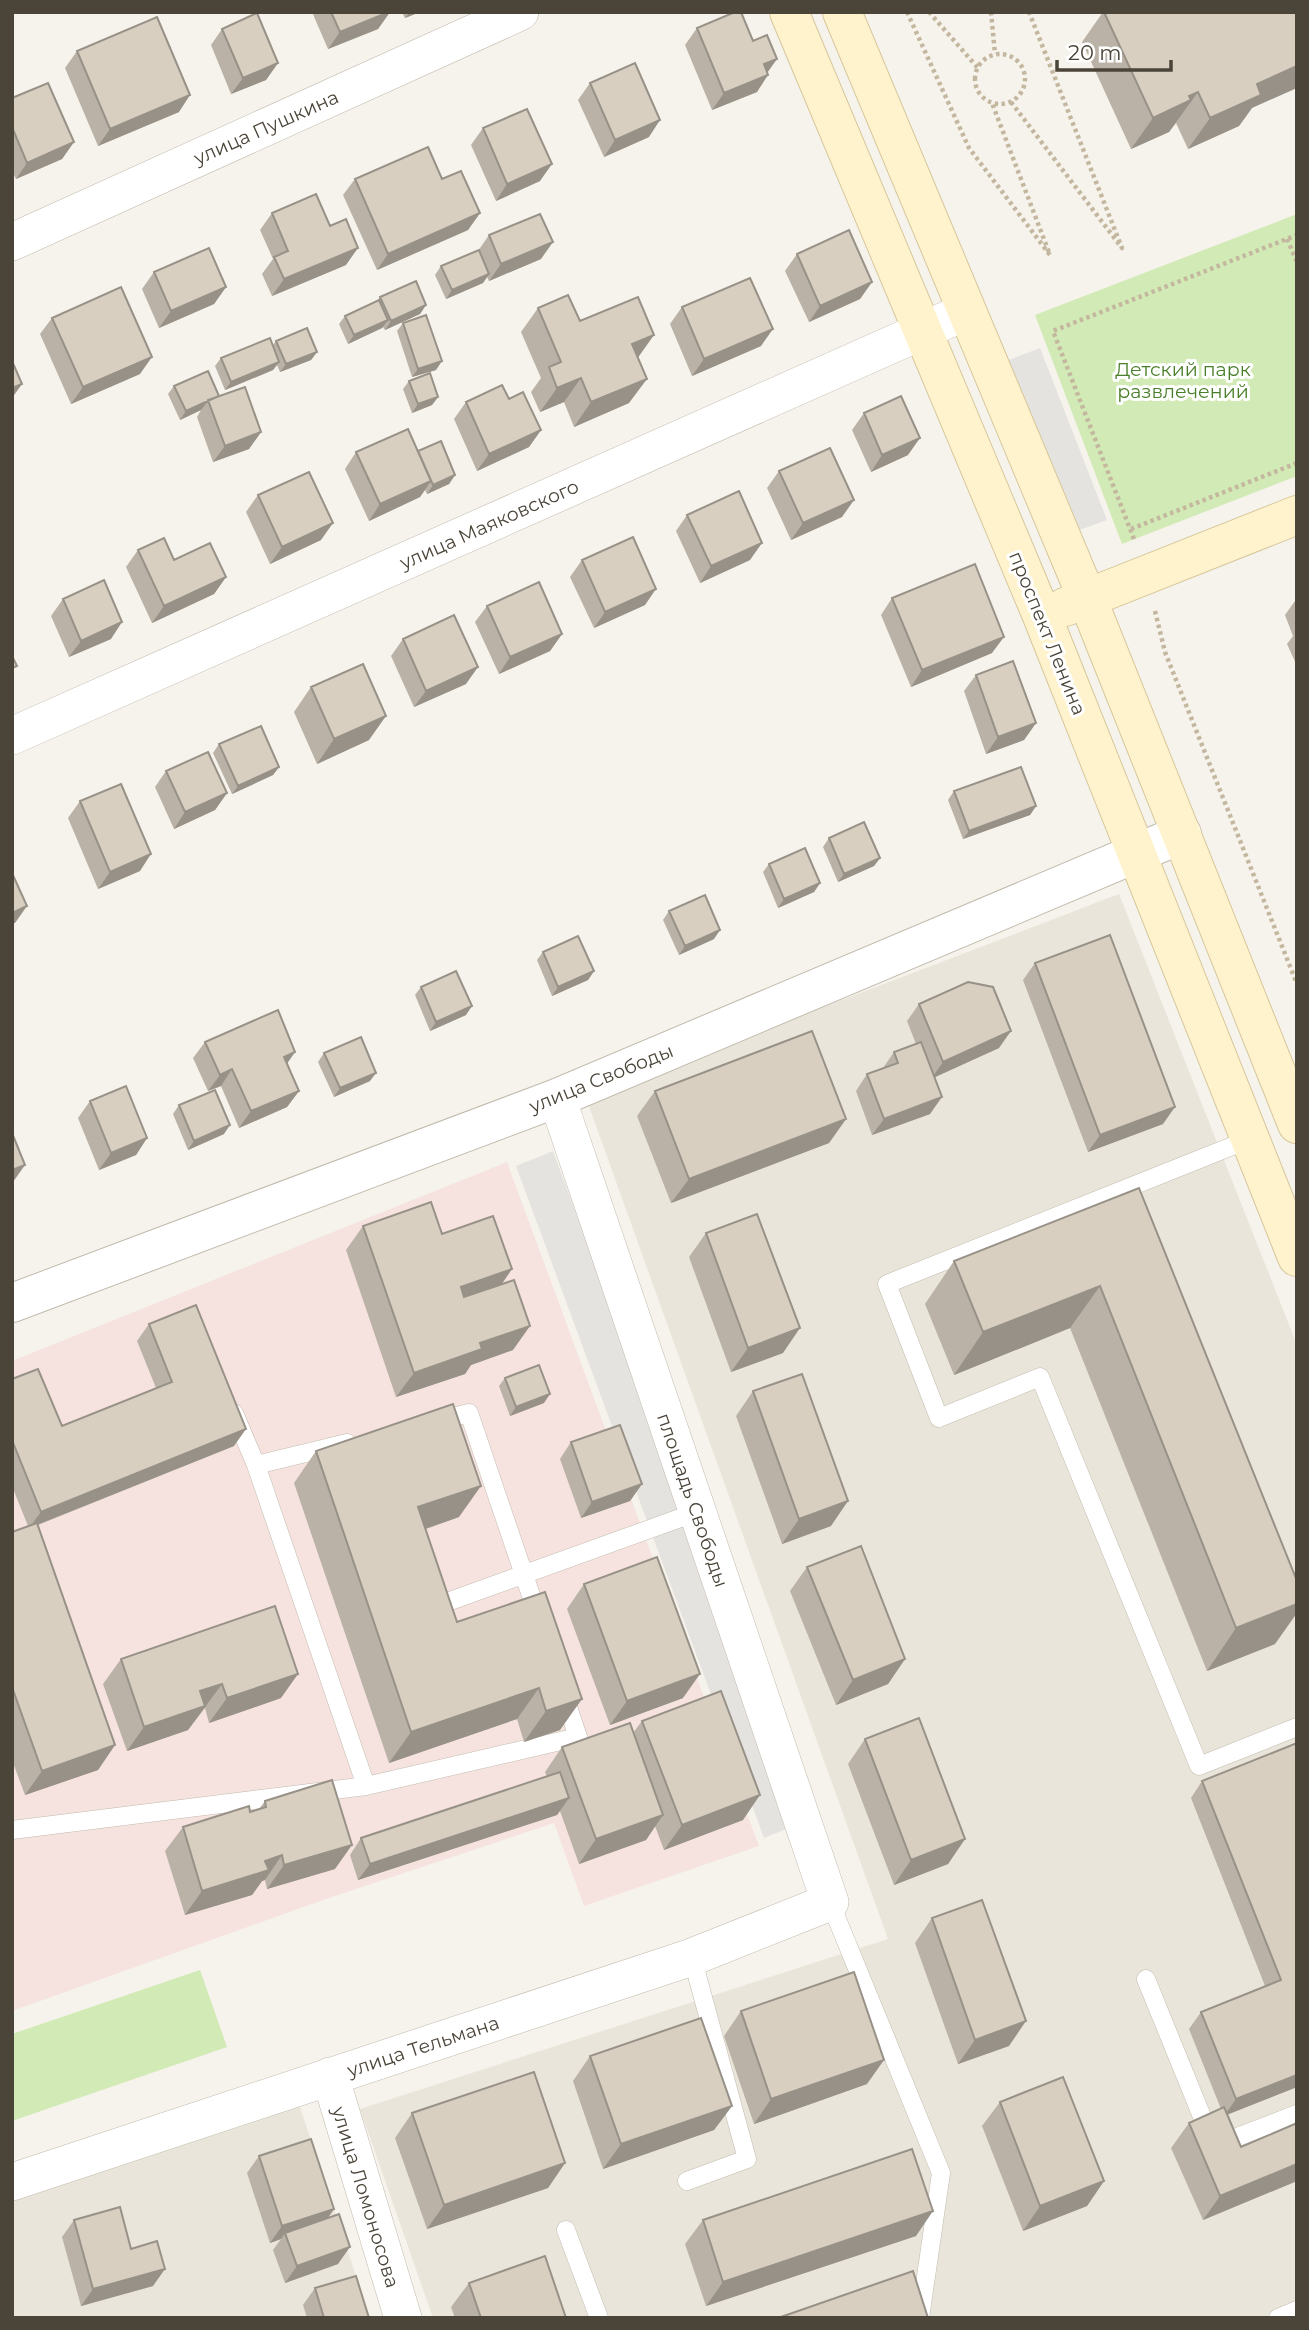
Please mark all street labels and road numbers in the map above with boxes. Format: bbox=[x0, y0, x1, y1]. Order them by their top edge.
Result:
street label: улица Пушкина bbox=[189, 85, 342, 170]
street label: улица Маяковского bbox=[395, 475, 582, 575]
street label: проспект Ленина bbox=[1004, 548, 1091, 718]
street label: улица Свободы bbox=[525, 1039, 677, 1118]
street label: площадь Свободы bbox=[652, 1410, 733, 1590]
street label: улица Тельмана bbox=[343, 2011, 502, 2082]
street label: улица Ломоносова bbox=[327, 2103, 404, 2291]

